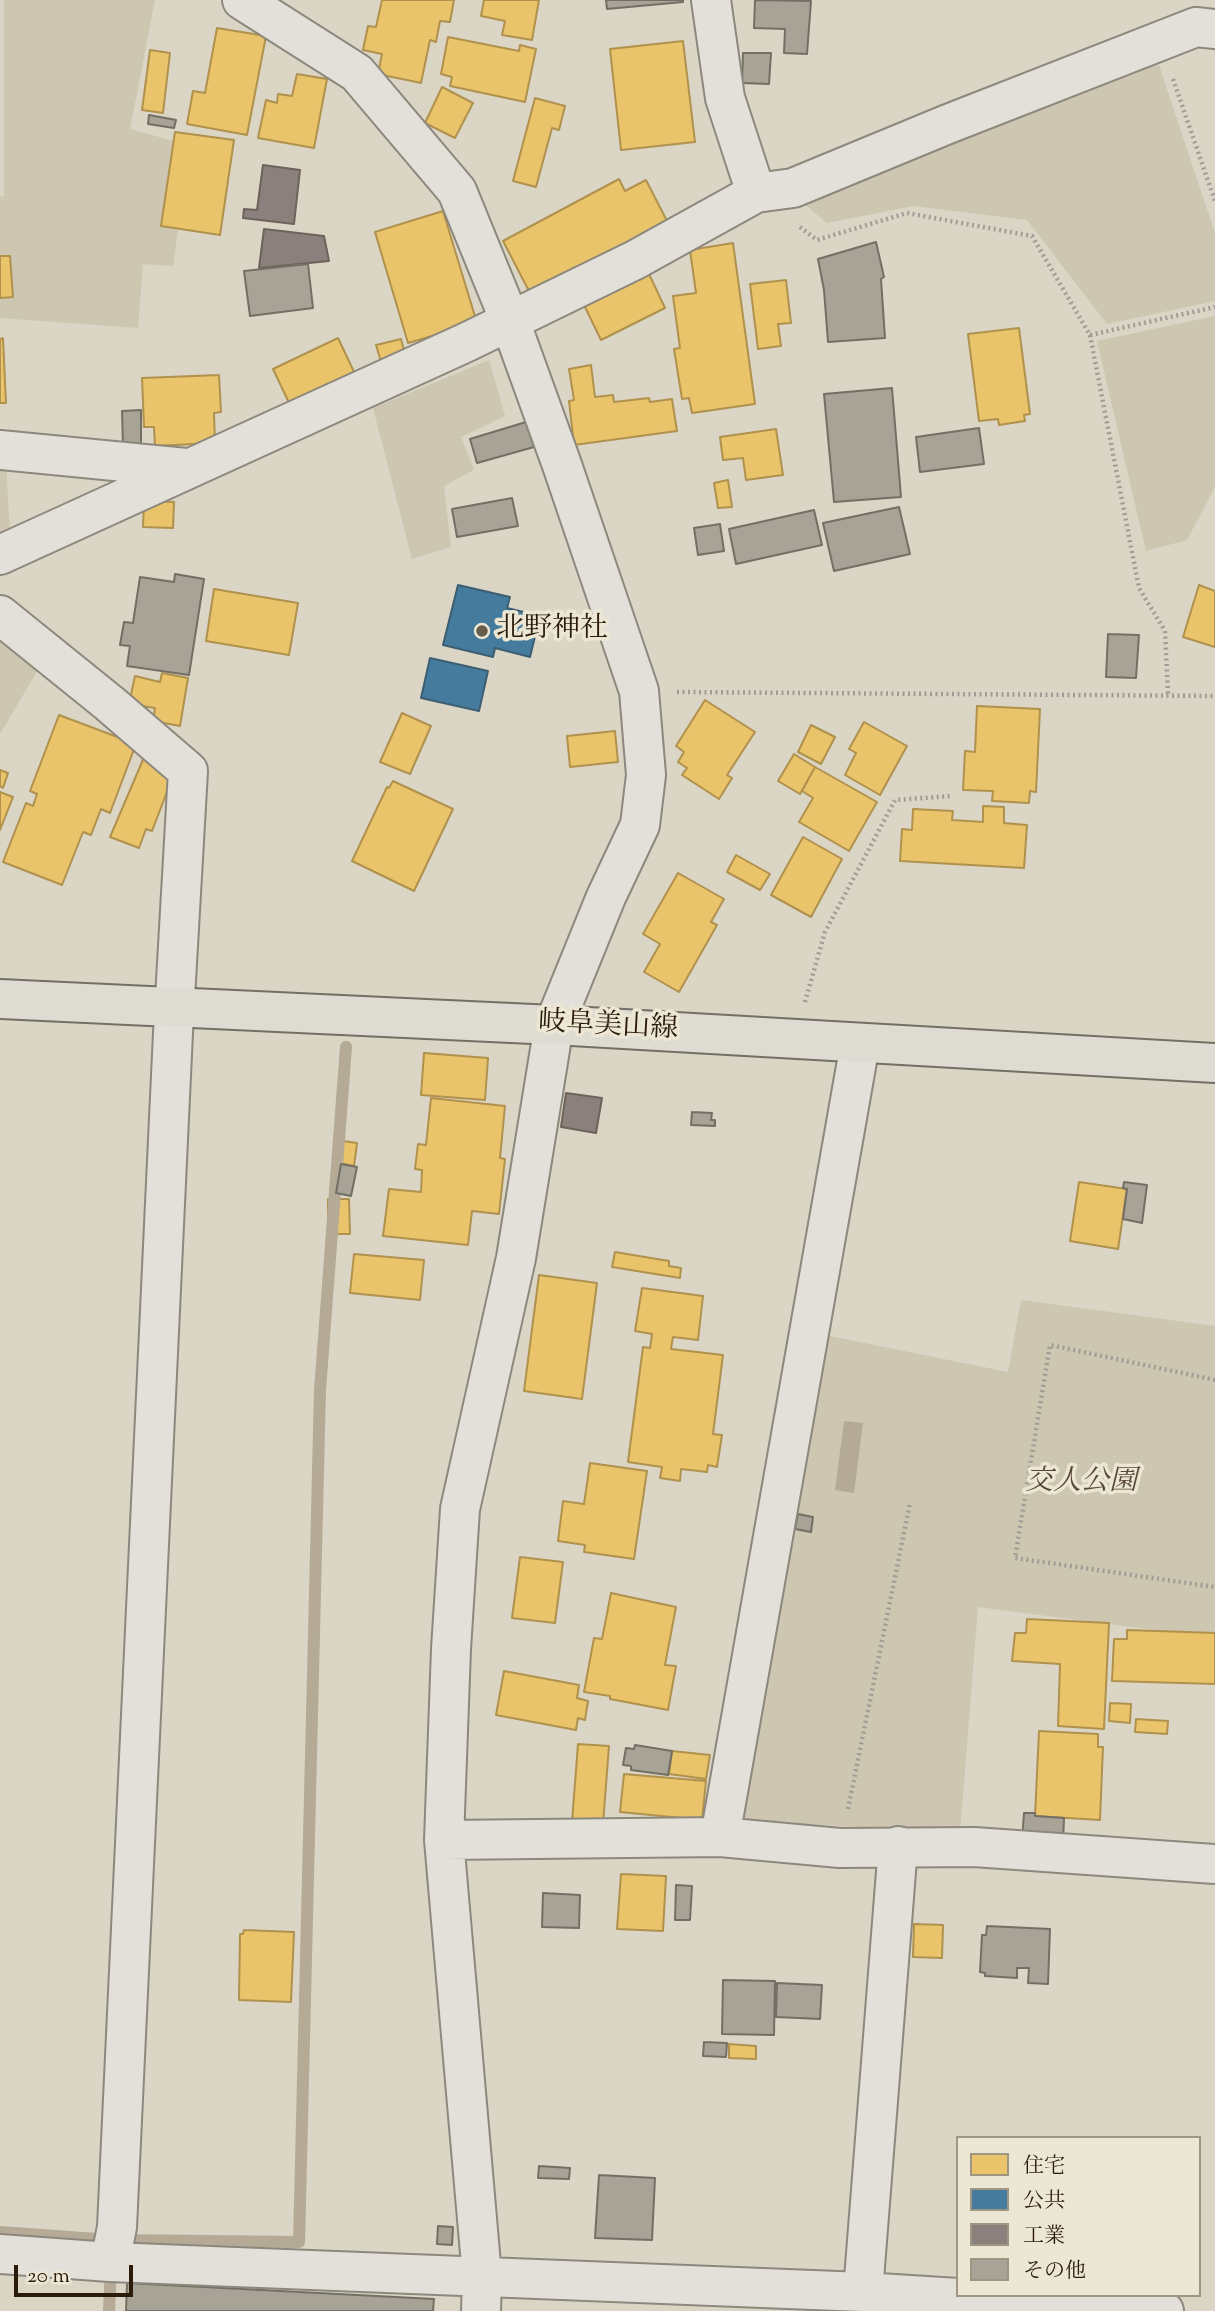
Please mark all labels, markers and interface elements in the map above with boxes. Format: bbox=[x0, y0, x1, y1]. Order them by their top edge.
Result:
place label: 北野神社 bbox=[496, 614, 608, 648]
marker: 北野神社 bbox=[474, 623, 490, 639]
street label: 岐阜美山線 bbox=[537, 1008, 679, 1048]
park label: 交人公園 bbox=[1025, 1467, 1137, 1501]
legend bbox=[956, 2136, 1201, 2297]
text: 住宅 bbox=[1023, 2152, 1065, 2182]
text: 公共 bbox=[1023, 2187, 1065, 2217]
text: 工業 bbox=[1023, 2222, 1065, 2252]
scale bar bbox=[18, 2252, 136, 2296]
text: その他 bbox=[1023, 2257, 1086, 2287]
text: 20 m bbox=[27, 2262, 70, 2292]

